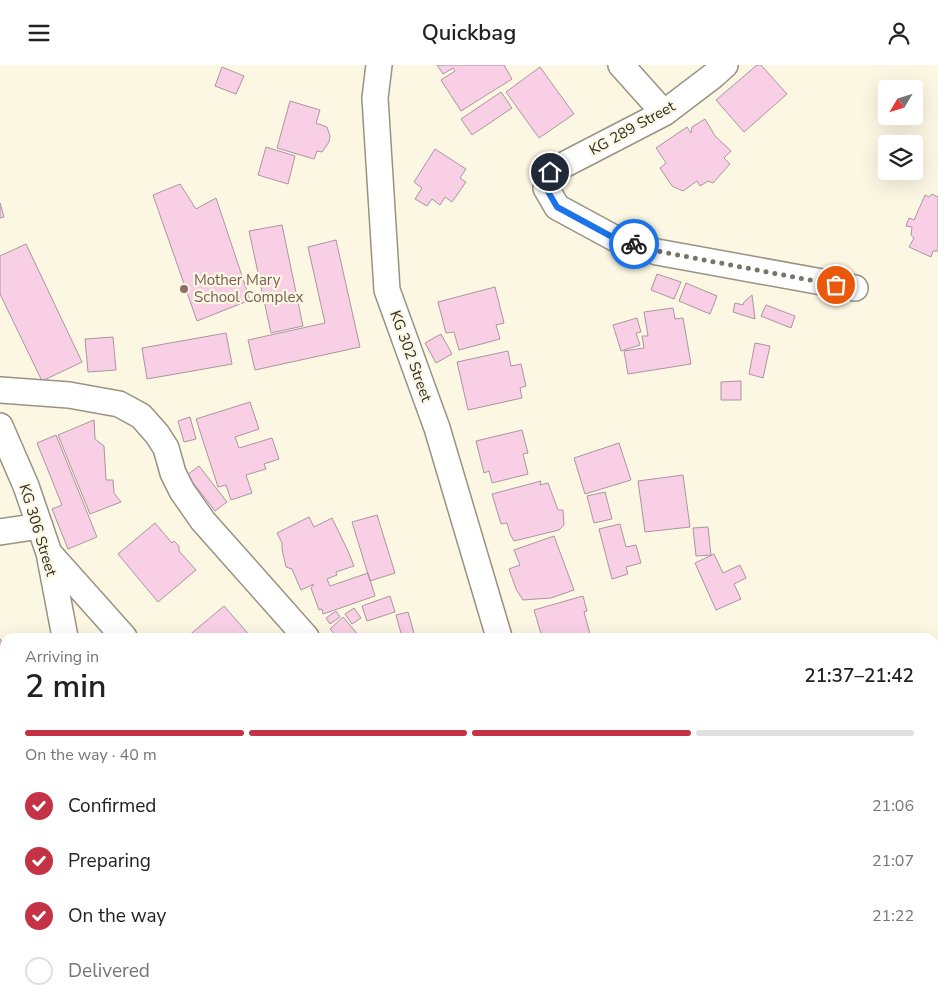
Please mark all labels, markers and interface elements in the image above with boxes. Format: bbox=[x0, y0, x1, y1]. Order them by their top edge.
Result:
text: Quickbag bbox=[422, 18, 516, 48]
icon: menu bbox=[25, 19, 53, 47]
icon: person bbox=[885, 19, 913, 47]
north arrow bbox=[878, 80, 922, 125]
map controls bbox=[878, 80, 923, 180]
street label: KG 289 Street bbox=[585, 96, 679, 160]
button: layers bbox=[878, 135, 923, 180]
pin bbox=[529, 151, 571, 193]
icon: home bbox=[536, 158, 564, 186]
courier bbox=[609, 219, 659, 269]
icon: bike bbox=[620, 230, 648, 258]
pin bbox=[815, 264, 857, 306]
place label: Mother Mary School Complex bbox=[194, 270, 303, 307]
icon: bag bbox=[822, 271, 850, 299]
marker: Mother Mary School Complex bbox=[178, 283, 190, 295]
street label: KG 302 Street bbox=[385, 308, 437, 405]
street label: KG 306 Street bbox=[14, 481, 62, 579]
text: Arriving in bbox=[25, 646, 99, 668]
text: 21:37–21:42 bbox=[804, 663, 914, 689]
text: 2 min bbox=[25, 665, 107, 708]
text: On the way · 40 m bbox=[25, 744, 157, 766]
icon: check bbox=[25, 792, 53, 820]
text: Confirmed bbox=[68, 793, 156, 819]
text: 21:06 bbox=[872, 795, 914, 817]
icon: check bbox=[25, 847, 53, 875]
text: Preparing bbox=[68, 848, 151, 874]
text: 21:07 bbox=[872, 850, 914, 872]
icon: check bbox=[25, 902, 53, 930]
text: On the way bbox=[68, 903, 166, 929]
text: 21:22 bbox=[872, 905, 914, 927]
text: Delivered bbox=[68, 958, 150, 984]

